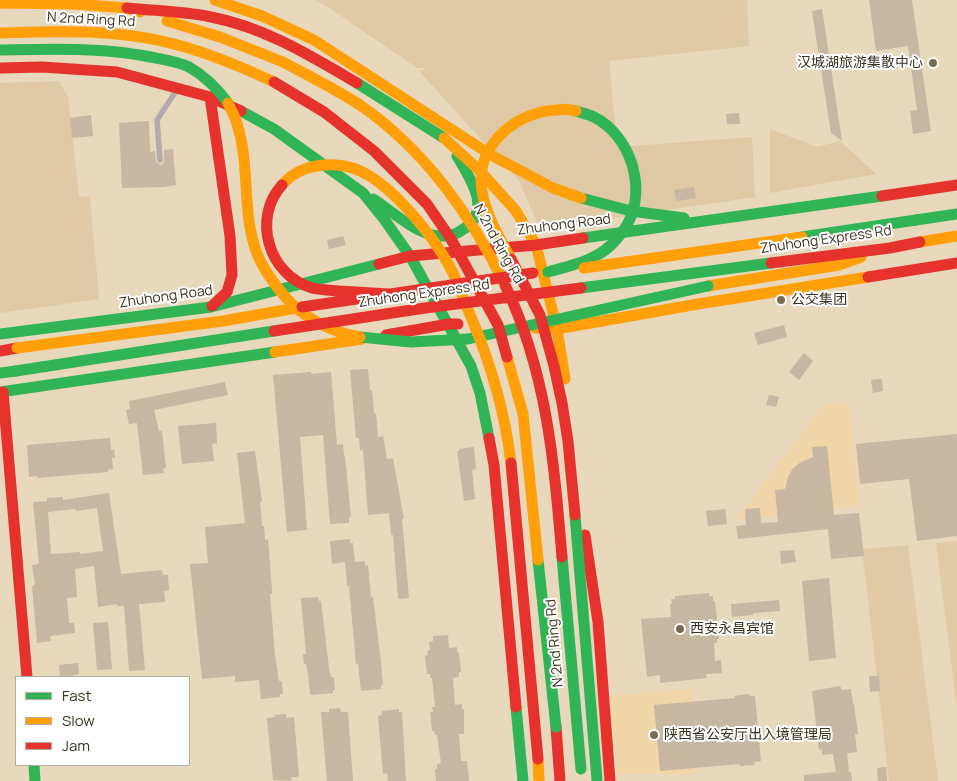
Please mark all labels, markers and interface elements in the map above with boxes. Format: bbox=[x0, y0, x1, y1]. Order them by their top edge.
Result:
street label: N 2nd Ring Rd bbox=[46, 9, 136, 31]
place label: 汉城湖旅游集散中心 bbox=[797, 55, 923, 71]
marker: 汉城湖旅游集散中心 bbox=[927, 57, 939, 69]
street label: N 2nd Ring Rd bbox=[469, 201, 527, 287]
street label: Zhuhong Road bbox=[516, 211, 612, 239]
street label: Zhuhong Express Rd bbox=[759, 222, 893, 258]
street label: Zhuhong Express Rd bbox=[357, 276, 491, 312]
street label: Zhuhong Road bbox=[118, 282, 214, 312]
place label: 公交集团 bbox=[791, 292, 847, 308]
marker: 公交集团 bbox=[775, 294, 787, 306]
street label: N 2nd Ring Rd bbox=[543, 598, 567, 688]
place label: 西安永昌宾馆 bbox=[690, 621, 774, 637]
marker: 西安永昌宾馆 bbox=[674, 623, 686, 635]
legend bbox=[15, 676, 190, 766]
text: Fast bbox=[62, 685, 91, 706]
text: Slow bbox=[62, 710, 95, 731]
place label: 陕西省公安厅出入境管理局 bbox=[664, 727, 832, 743]
marker: 陕西省公安厅出入境管理局 bbox=[648, 729, 660, 741]
text: Jam bbox=[62, 735, 90, 756]

